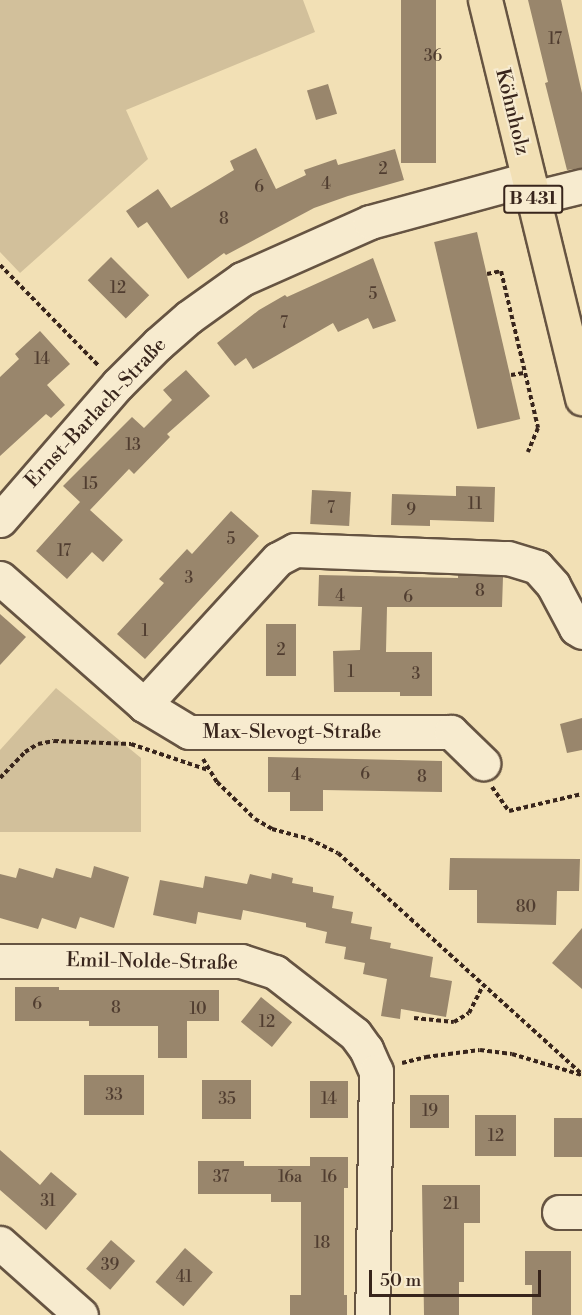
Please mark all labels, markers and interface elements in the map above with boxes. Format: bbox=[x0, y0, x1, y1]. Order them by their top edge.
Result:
house number: 17 bbox=[548, 29, 562, 49]
house number: 36 bbox=[424, 46, 442, 66]
street label: Köhnholz bbox=[490, 66, 534, 158]
house number: 2 bbox=[378, 159, 388, 179]
house number: 4 bbox=[321, 174, 331, 194]
house number: 6 bbox=[254, 177, 264, 197]
road number: B 431 bbox=[503, 184, 563, 214]
house number: 8 bbox=[219, 209, 229, 229]
house number: 12 bbox=[110, 278, 126, 298]
house number: 5 bbox=[369, 284, 377, 304]
house number: 7 bbox=[280, 313, 288, 333]
street label: Ernst-Barlach-Straße bbox=[20, 333, 172, 493]
house number: 14 bbox=[34, 349, 50, 369]
house number: 13 bbox=[125, 435, 141, 455]
house number: 15 bbox=[82, 474, 98, 494]
house number: 11 bbox=[468, 494, 482, 514]
house number: 7 bbox=[327, 498, 335, 518]
house number: 9 bbox=[406, 500, 416, 520]
house number: 5 bbox=[227, 529, 235, 549]
house number: 17 bbox=[57, 541, 71, 561]
house number: 3 bbox=[185, 568, 193, 588]
house number: 8 bbox=[475, 581, 485, 601]
house number: 4 bbox=[335, 586, 345, 606]
house number: 6 bbox=[403, 587, 413, 607]
house number: 1 bbox=[142, 621, 148, 641]
house number: 2 bbox=[276, 640, 286, 660]
house number: 1 bbox=[348, 662, 354, 682]
house number: 3 bbox=[412, 664, 420, 684]
street label: Max-Slevogt-Straße bbox=[203, 720, 381, 744]
house number: 6 bbox=[360, 764, 370, 784]
house number: 4 bbox=[291, 765, 301, 785]
house number: 8 bbox=[417, 767, 427, 787]
house number: 80 bbox=[516, 897, 536, 917]
street label: Emil-Nolde-Straße bbox=[66, 949, 238, 975]
house number: 6 bbox=[32, 994, 42, 1014]
house number: 8 bbox=[111, 998, 121, 1018]
house number: 10 bbox=[190, 999, 206, 1019]
house number: 12 bbox=[259, 1012, 275, 1032]
house number: 33 bbox=[105, 1085, 123, 1105]
house number: 35 bbox=[218, 1089, 236, 1109]
house number: 14 bbox=[321, 1089, 337, 1109]
house number: 19 bbox=[422, 1101, 438, 1121]
house number: 12 bbox=[488, 1126, 504, 1146]
house number: 37 bbox=[213, 1167, 229, 1187]
house number: 16a bbox=[278, 1167, 302, 1187]
house number: 16 bbox=[321, 1167, 337, 1187]
house number: 31 bbox=[40, 1191, 56, 1211]
house number: 21 bbox=[443, 1194, 459, 1214]
house number: 18 bbox=[314, 1233, 330, 1253]
house number: 39 bbox=[101, 1255, 119, 1275]
scale bar bbox=[372, 1258, 544, 1296]
house number: 41 bbox=[176, 1267, 192, 1287]
text: 50 m bbox=[380, 1269, 421, 1292]

